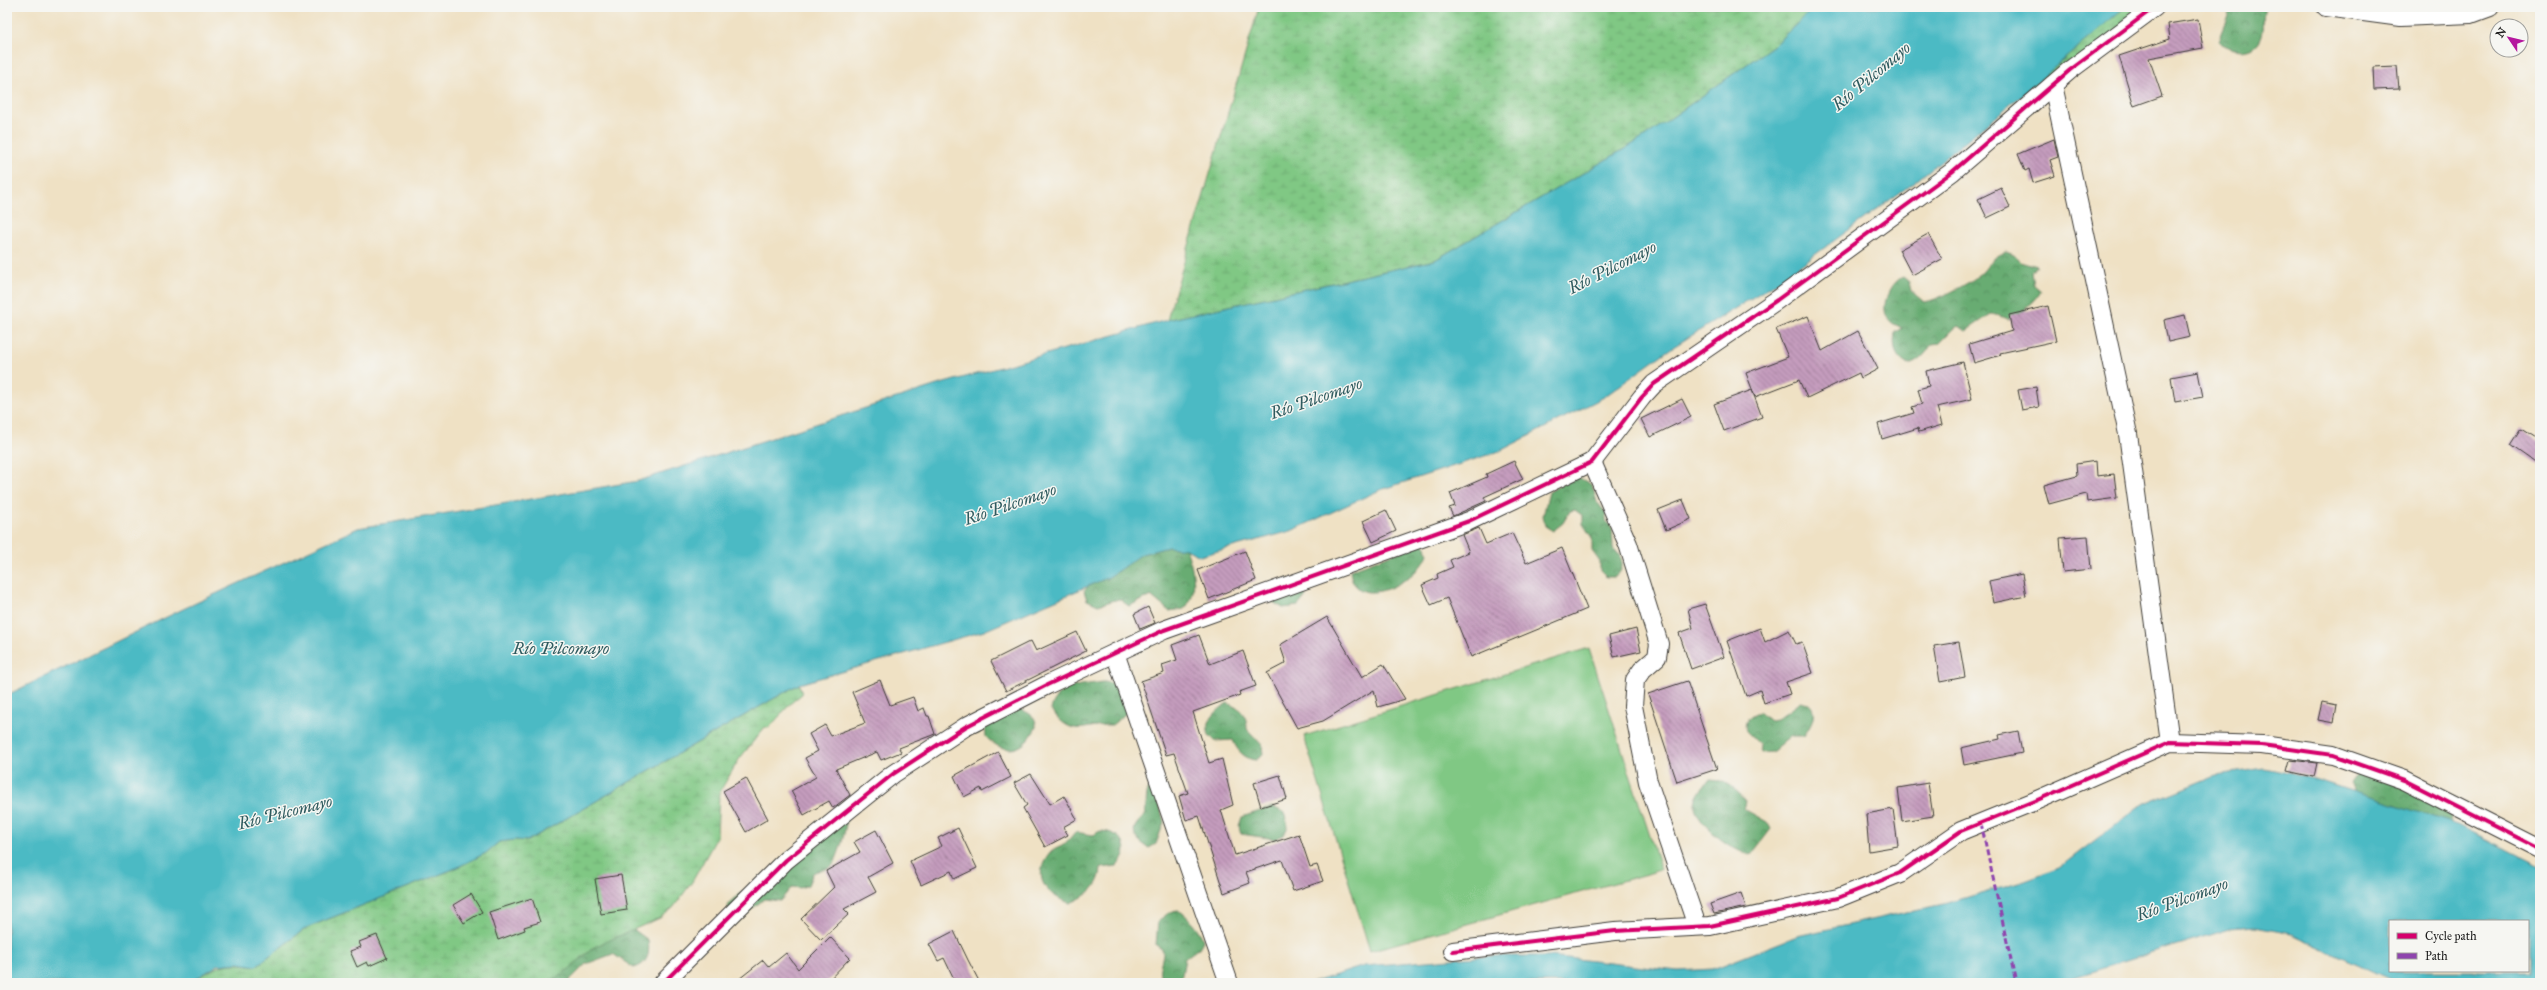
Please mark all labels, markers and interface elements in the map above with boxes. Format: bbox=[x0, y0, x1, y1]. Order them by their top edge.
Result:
north arrow bbox=[2489, 18, 2529, 58]
text: N bbox=[2493, 24, 2510, 40]
water label: Río Pilcomayo bbox=[1827, 37, 1915, 116]
water label: Río Pilcomayo bbox=[1564, 236, 1660, 299]
water label: Río Pilcomayo bbox=[1266, 373, 1366, 424]
water label: Río Pilcomayo bbox=[960, 479, 1060, 530]
water label: Río Pilcomayo bbox=[512, 638, 610, 659]
water label: Río Pilcomayo bbox=[235, 791, 335, 835]
water label: Río Pilcomayo bbox=[2132, 873, 2232, 926]
legend bbox=[2389, 920, 2529, 972]
text: Cycle path bbox=[2425, 929, 2477, 943]
text: Path bbox=[2425, 949, 2448, 963]

